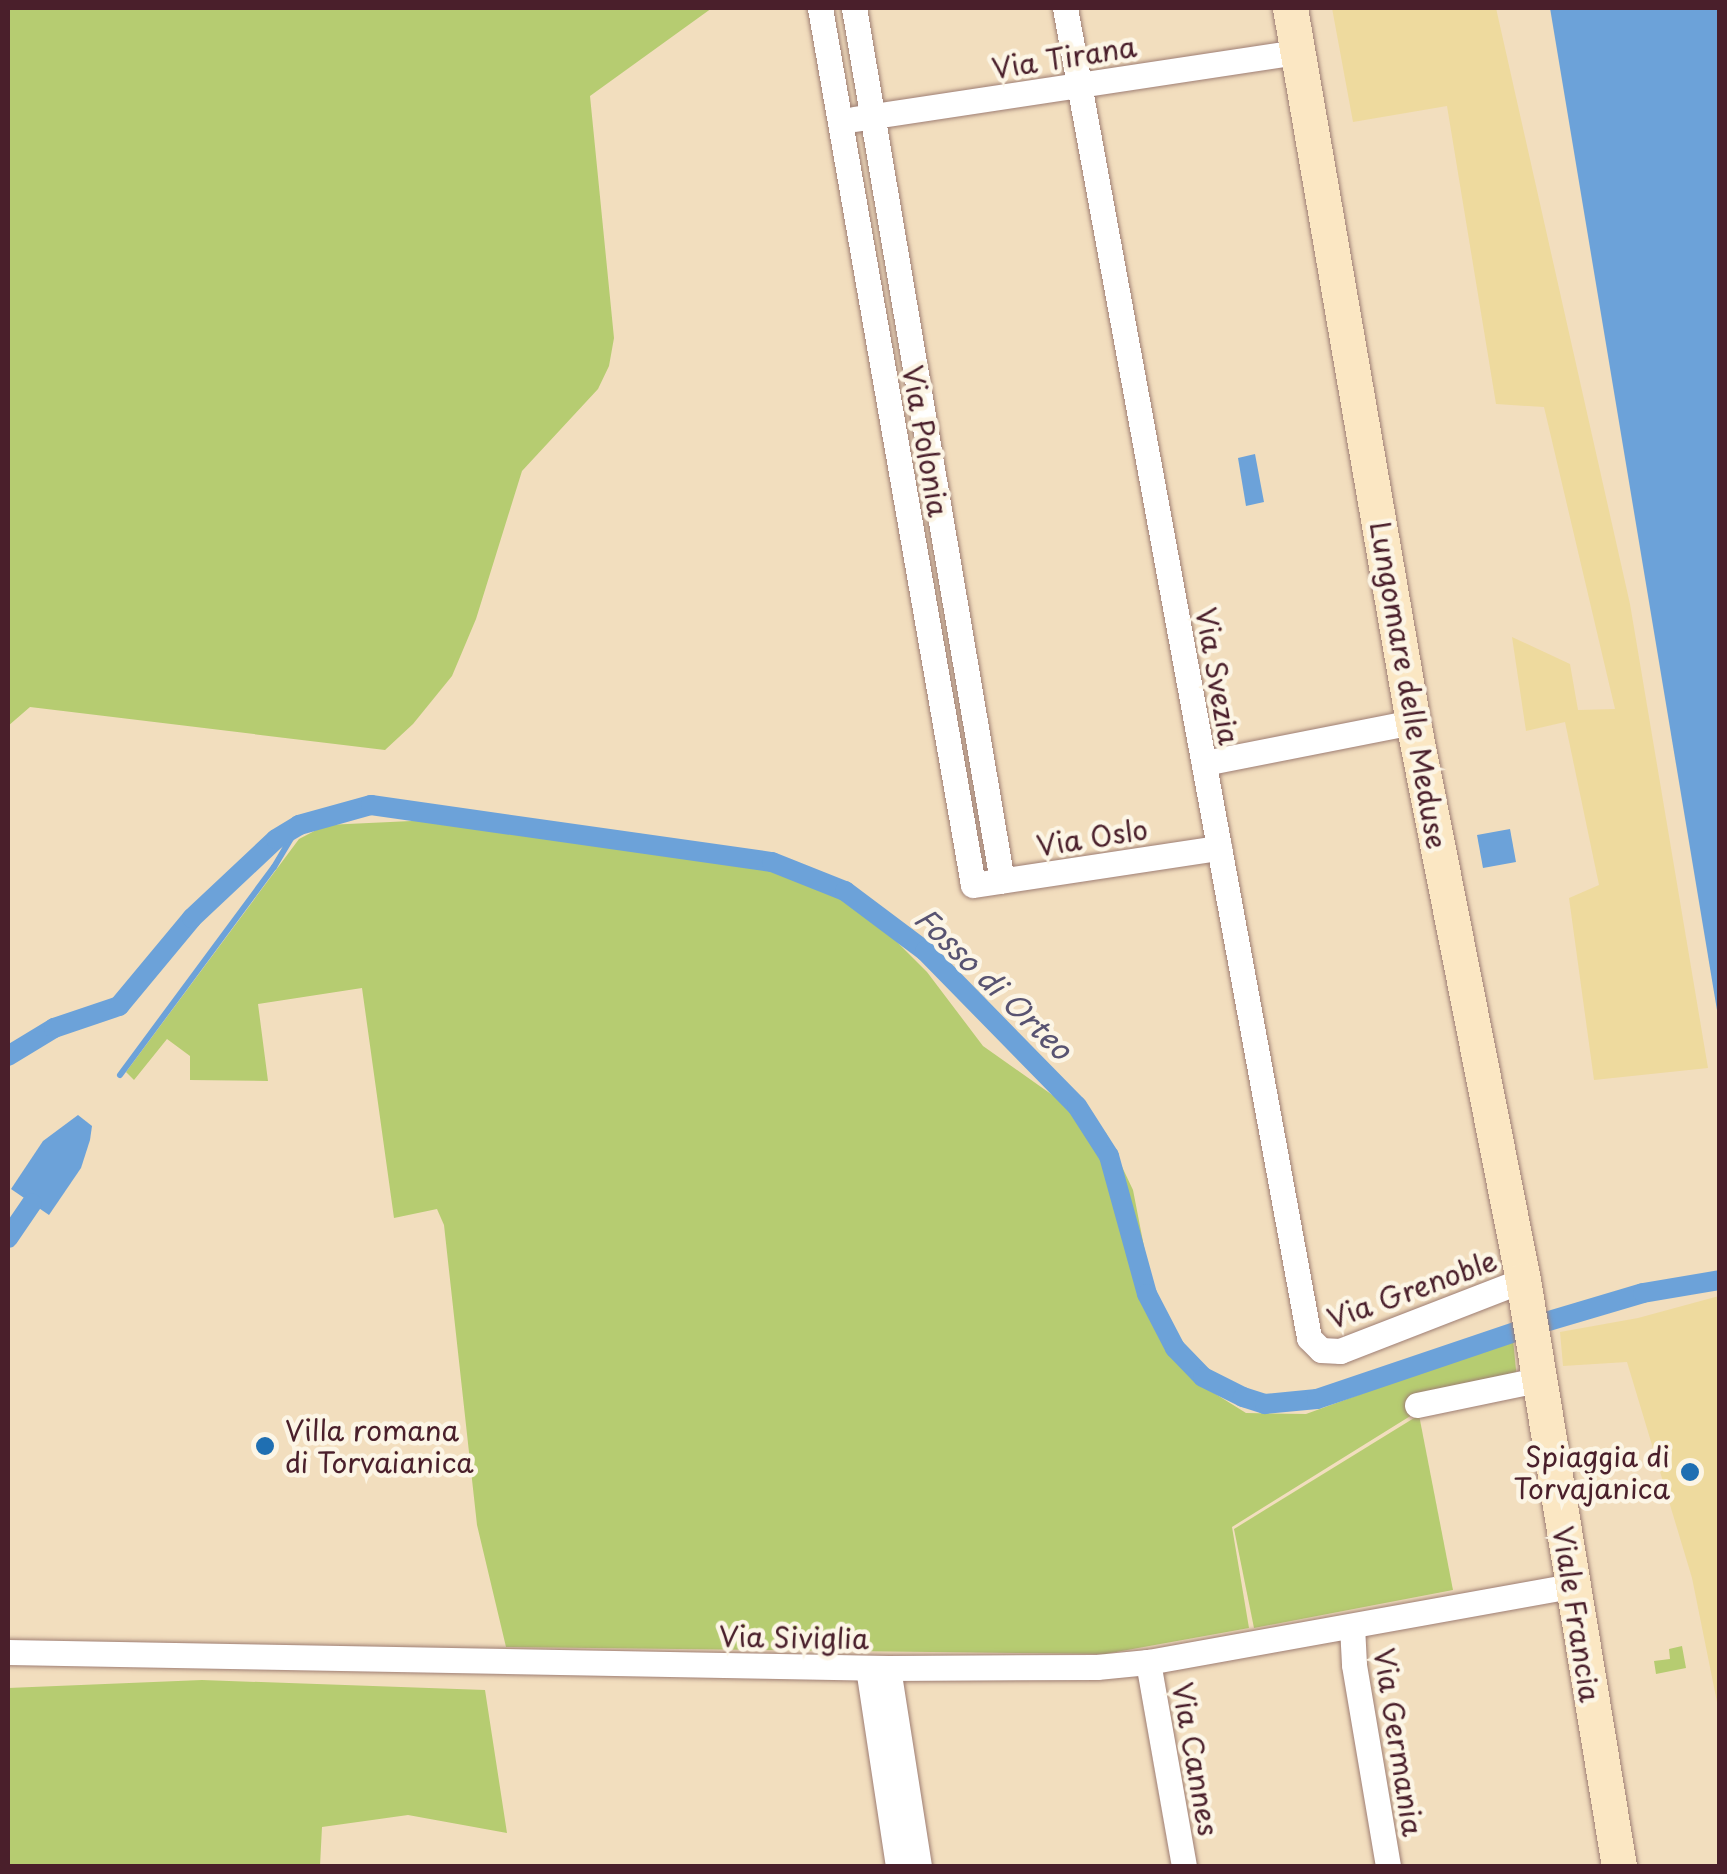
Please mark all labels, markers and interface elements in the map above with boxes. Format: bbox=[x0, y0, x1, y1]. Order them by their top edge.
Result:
street label: Via Tirana bbox=[990, 29, 1138, 85]
street label: Via Polonia bbox=[896, 364, 956, 518]
street label: Lungomare delle Meduse bbox=[1364, 518, 1454, 852]
street label: Via Svezia bbox=[1190, 606, 1246, 746]
street label: Via Oslo bbox=[1034, 812, 1150, 862]
water label: Fosso di Orteo bbox=[908, 899, 1080, 1067]
street label: Via Grenoble bbox=[1323, 1243, 1501, 1335]
place label: Villa romana di Torvaianica bbox=[285, 1413, 477, 1479]
marker: Villa romana di Torvaianica bbox=[254, 1435, 276, 1457]
place label: Spiaggia di Torvajanica bbox=[1513, 1439, 1670, 1505]
marker: Spiaggia di Torvajanica bbox=[1679, 1461, 1701, 1483]
street label: Viale Francia bbox=[1546, 1523, 1608, 1705]
street label: Via Siviglia bbox=[719, 1619, 869, 1655]
street label: Via Germania bbox=[1368, 1647, 1430, 1837]
street label: Via Cannes bbox=[1166, 1680, 1226, 1838]

